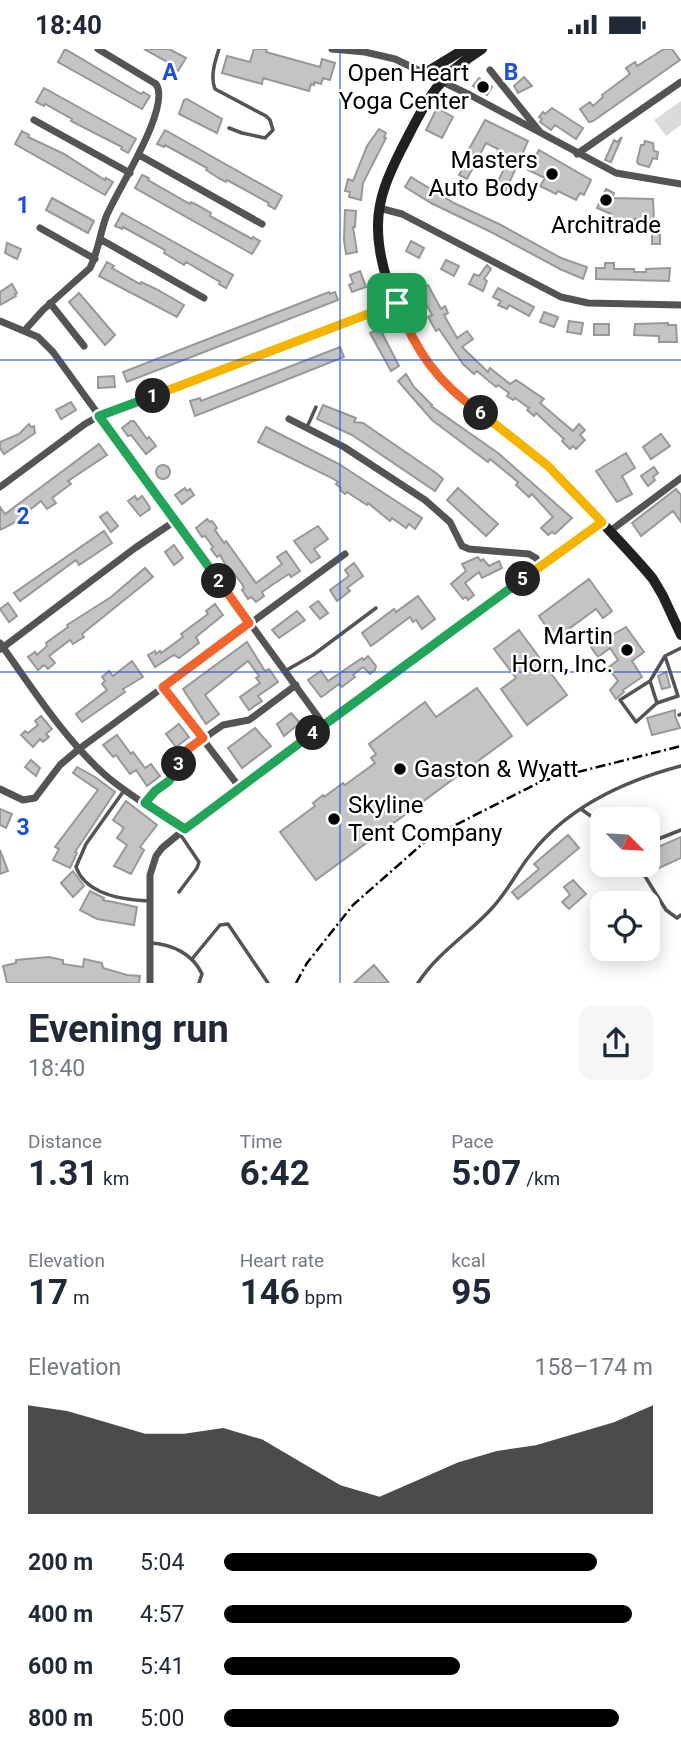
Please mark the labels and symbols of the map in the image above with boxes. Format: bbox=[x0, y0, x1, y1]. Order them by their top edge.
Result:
text: A bbox=[162, 59, 178, 86]
place label: Open Heart Yoga Center bbox=[339, 59, 469, 115]
text: B bbox=[504, 59, 518, 86]
marker: Open Heart Yoga Center bbox=[475, 79, 491, 95]
place label: Masters Auto Body bbox=[428, 146, 539, 202]
marker: Masters Auto Body bbox=[544, 166, 560, 182]
text: 1 bbox=[16, 192, 30, 219]
marker: Architrade bbox=[598, 192, 614, 208]
place label: Architrade bbox=[551, 211, 661, 239]
pin bbox=[367, 273, 427, 333]
pin: 1 bbox=[136, 379, 170, 413]
pin: 6 bbox=[463, 395, 498, 431]
text: 2 bbox=[16, 503, 30, 530]
pin: 5 bbox=[505, 561, 540, 597]
pin: 2 bbox=[202, 563, 236, 599]
place label: Martin Horn, Inc. bbox=[511, 622, 613, 678]
marker: Martin Horn, Inc. bbox=[619, 642, 635, 658]
pin: 4 bbox=[296, 715, 330, 751]
pin: 3 bbox=[162, 747, 196, 781]
place label: Gaston & Wyatt bbox=[414, 755, 579, 783]
marker: Gaston & Wyatt bbox=[392, 761, 408, 777]
place label: Skyline Tent Company bbox=[348, 791, 503, 847]
north arrow bbox=[590, 807, 660, 877]
marker: Skyline Tent Company bbox=[326, 811, 342, 827]
text: 3 bbox=[16, 814, 30, 841]

